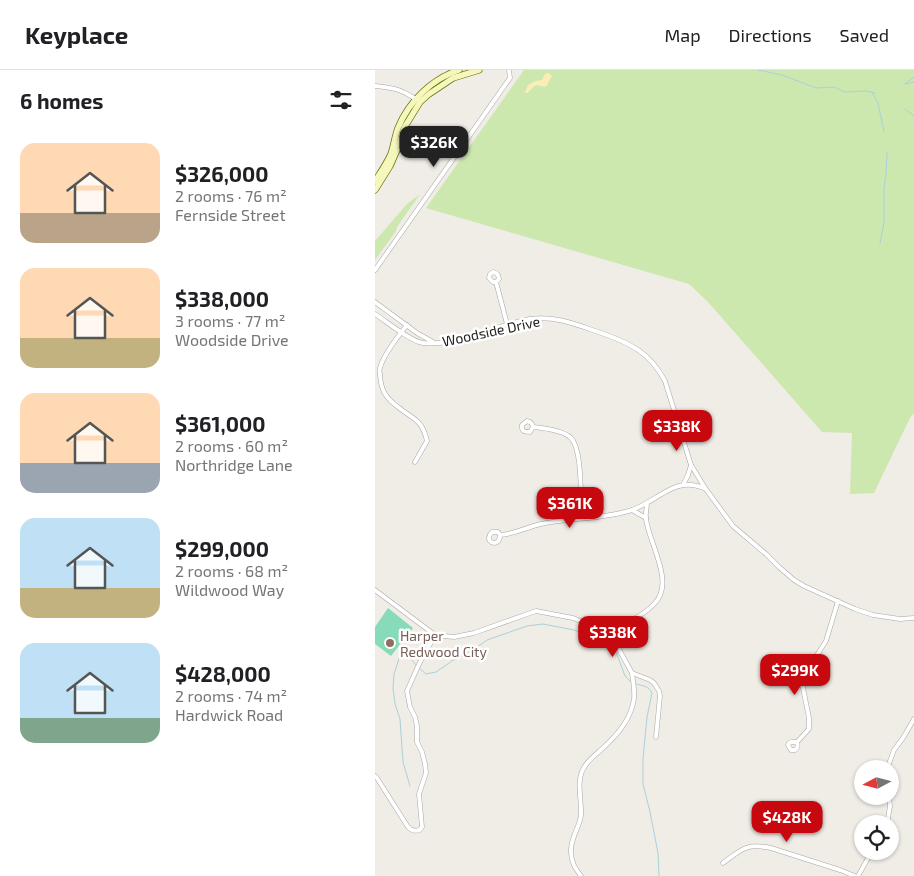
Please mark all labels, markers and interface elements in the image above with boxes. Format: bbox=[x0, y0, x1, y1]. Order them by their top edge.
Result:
text: Keyplace bbox=[25, 20, 128, 49]
text: Map bbox=[664, 24, 701, 46]
text: Directions bbox=[729, 24, 812, 46]
text: Saved bbox=[840, 24, 889, 46]
icon: filters bbox=[327, 86, 355, 114]
text: 6 homes bbox=[20, 88, 103, 113]
pin: $326K bbox=[399, 126, 469, 168]
text: $326K bbox=[410, 132, 458, 151]
text: $326,000 bbox=[175, 161, 269, 186]
icon: home bbox=[60, 163, 120, 223]
text: 2 rooms · 76 m² bbox=[175, 186, 287, 205]
text: Fernside Street bbox=[175, 205, 286, 224]
text: $338,000 bbox=[175, 286, 269, 311]
icon: home bbox=[60, 288, 120, 348]
text: 3 rooms · 77 m² bbox=[175, 311, 286, 330]
street label: Woodside Drive bbox=[441, 312, 541, 350]
text: Woodside Drive bbox=[175, 330, 289, 349]
pin: $338K bbox=[642, 410, 712, 452]
text: $361,000 bbox=[175, 411, 265, 436]
icon: home bbox=[60, 413, 120, 473]
text: $338K bbox=[653, 416, 701, 435]
text: 2 rooms · 60 m² bbox=[175, 436, 288, 455]
text: Northridge Lane bbox=[175, 455, 293, 474]
pin: $361K bbox=[535, 486, 605, 529]
text: $361K bbox=[548, 493, 592, 512]
text: $299,000 bbox=[175, 536, 269, 561]
icon: home bbox=[60, 538, 120, 598]
text: 2 rooms · 68 m² bbox=[175, 561, 288, 580]
text: Wildwood Way bbox=[175, 580, 284, 599]
pin: $338K bbox=[578, 616, 648, 658]
text: $338K bbox=[589, 622, 637, 641]
place label: Harper Redwood City bbox=[400, 627, 487, 660]
marker: Harper Redwood City bbox=[384, 637, 396, 649]
pin: $299K bbox=[760, 654, 830, 696]
text: $299K bbox=[771, 660, 819, 679]
text: $428,000 bbox=[175, 661, 271, 686]
icon: home bbox=[60, 663, 120, 723]
text: 2 rooms · 74 m² bbox=[175, 686, 287, 705]
text: Hardwick Road bbox=[175, 705, 283, 724]
north arrow bbox=[854, 760, 899, 805]
map controls bbox=[854, 760, 899, 860]
pin: $428K bbox=[752, 800, 822, 843]
text: $428K bbox=[763, 807, 811, 826]
button: locate bbox=[854, 815, 899, 860]

